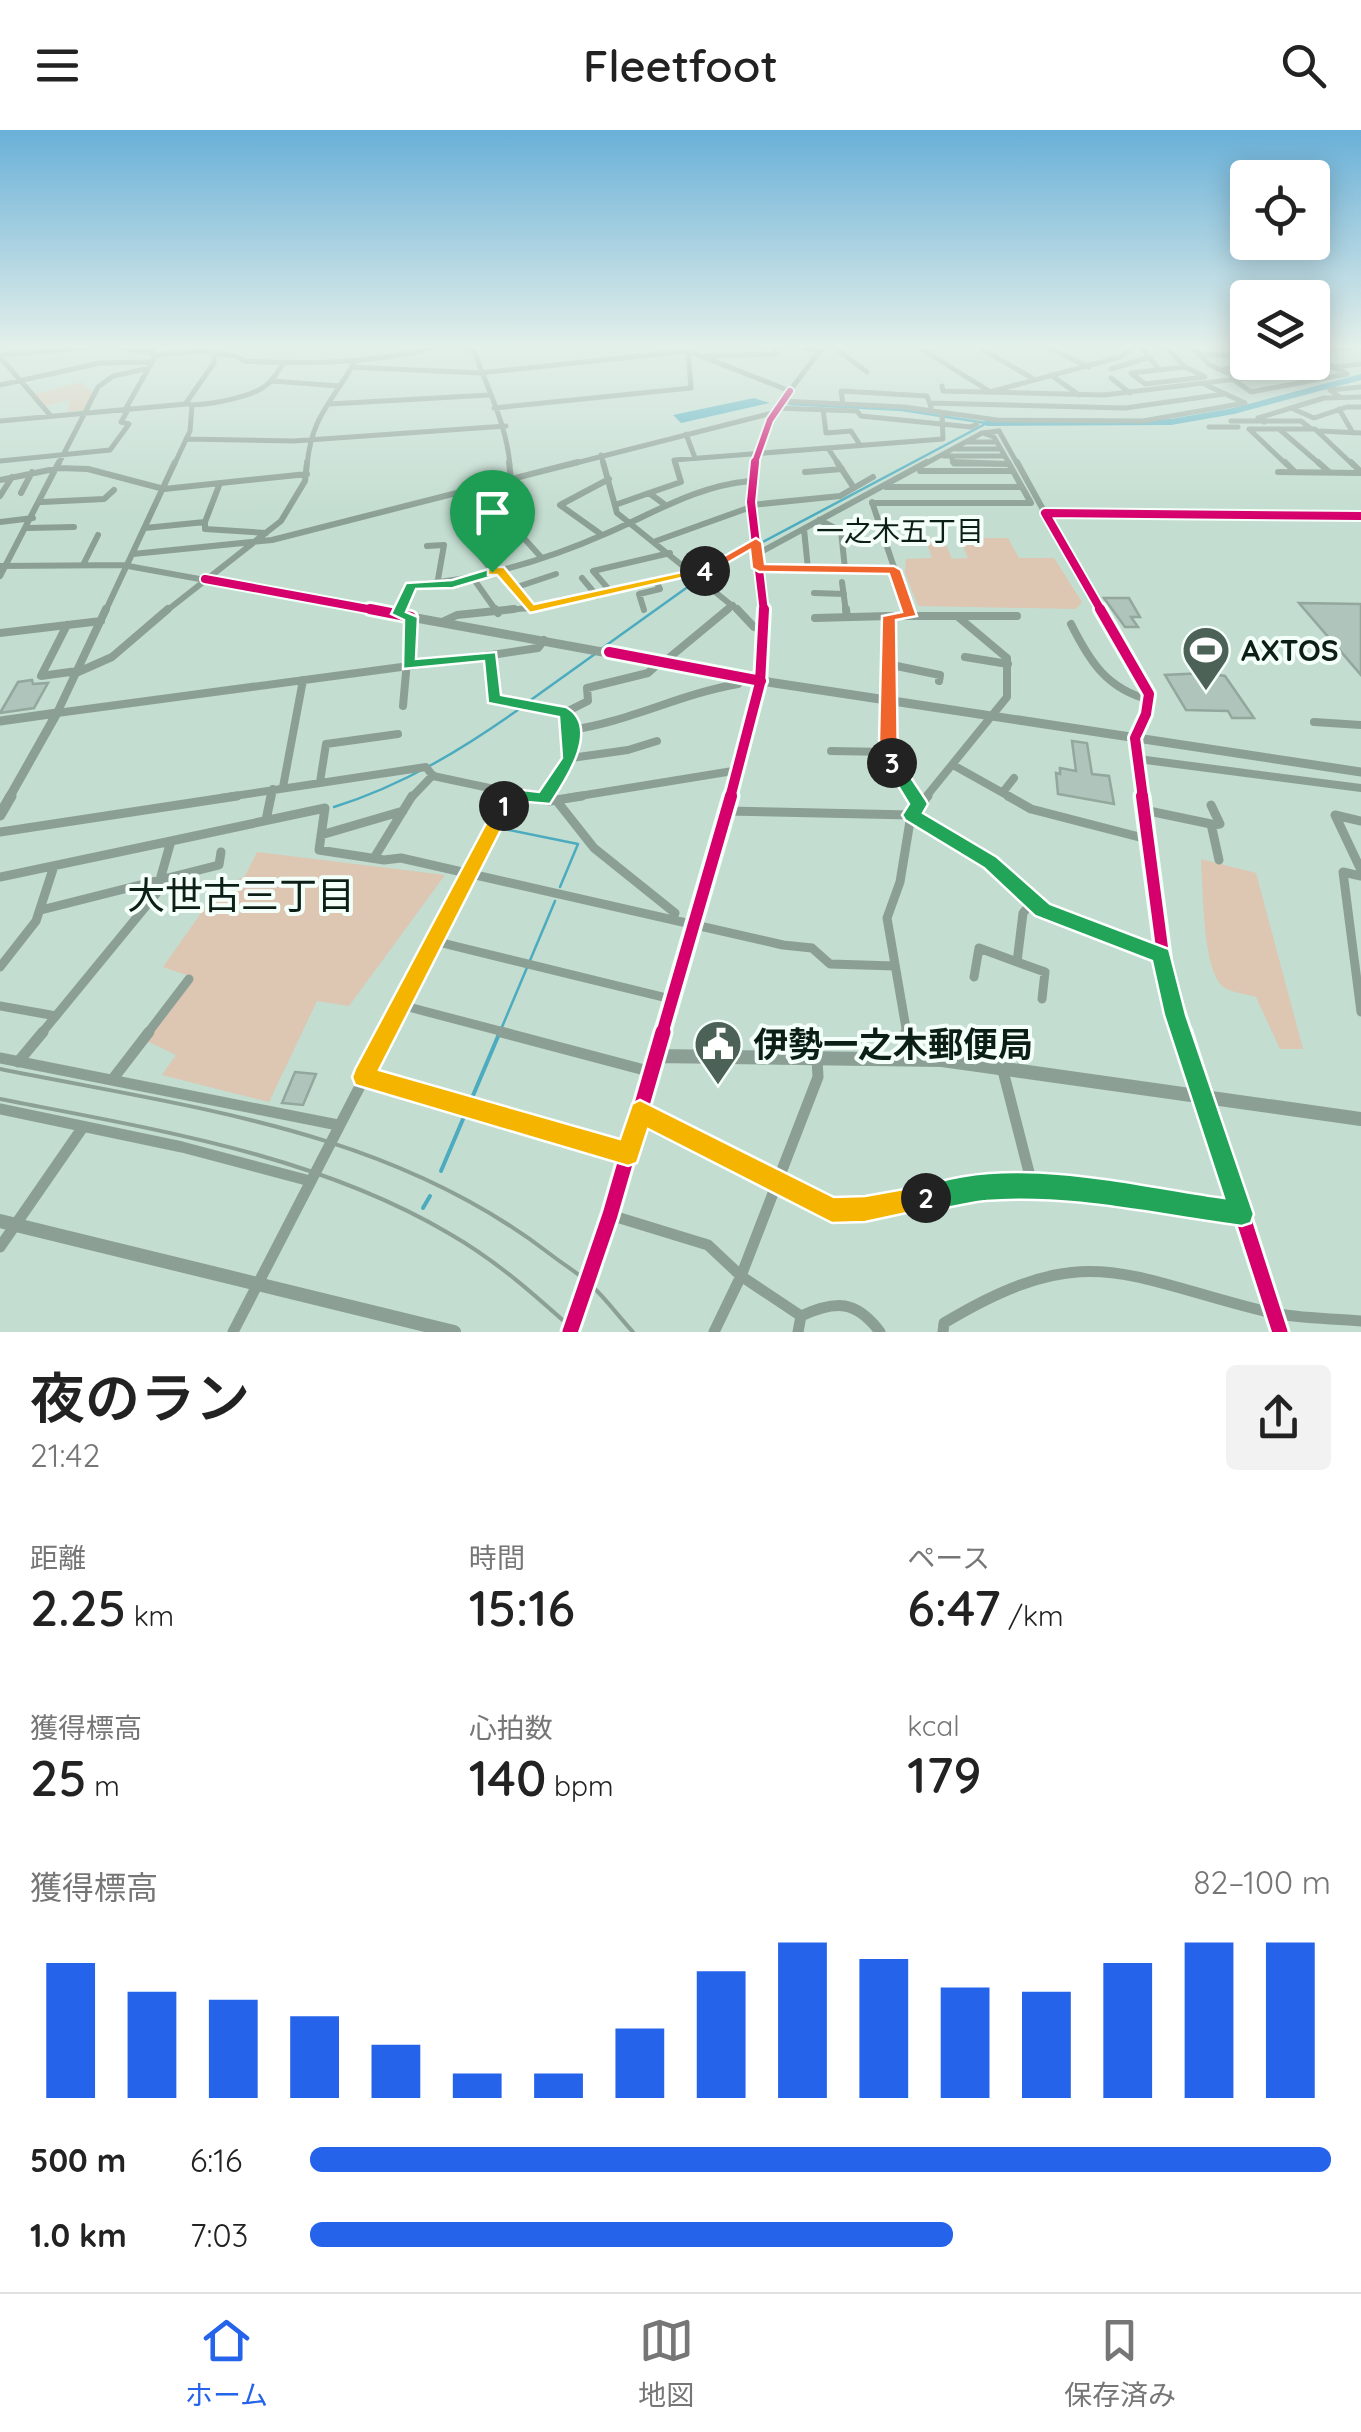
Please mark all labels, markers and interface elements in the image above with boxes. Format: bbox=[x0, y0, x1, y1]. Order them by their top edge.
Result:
text: Fleetfoot bbox=[583, 37, 778, 93]
icon: menu bbox=[30, 38, 85, 93]
icon: search bbox=[1276, 38, 1331, 93]
map controls bbox=[1230, 160, 1330, 380]
button: locate bbox=[1230, 160, 1330, 260]
button: layers bbox=[1230, 280, 1330, 380]
pin bbox=[450, 470, 535, 573]
icon: arrive bbox=[465, 485, 520, 540]
district label: 一之木五丁目 bbox=[816, 513, 984, 548]
pin: 4 bbox=[680, 546, 730, 596]
text: 4 bbox=[697, 553, 713, 588]
sports icon: AXTOS bbox=[1180, 624, 1232, 692]
place label: AXTOS bbox=[1241, 631, 1339, 669]
pin: 3 bbox=[867, 738, 917, 788]
text: 3 bbox=[884, 745, 900, 780]
pin: 1 bbox=[479, 781, 529, 831]
text: 1 bbox=[499, 788, 509, 823]
district label: 大世古三丁目 bbox=[127, 871, 355, 919]
public building icon: 伊勢一之木郵便局 bbox=[692, 1018, 744, 1086]
place label: 伊勢一之木郵便局 bbox=[753, 1022, 1033, 1066]
pin: 2 bbox=[901, 1173, 951, 1223]
text: 2 bbox=[918, 1180, 934, 1215]
text: 夜のラン bbox=[30, 1363, 250, 1432]
button: share bbox=[1226, 1365, 1331, 1470]
text: 21:42 bbox=[30, 1435, 100, 1475]
text: 距離 bbox=[30, 1540, 86, 1575]
text: 時間 bbox=[469, 1540, 525, 1575]
text: ペース bbox=[907, 1540, 990, 1575]
text: 2.25 bbox=[30, 1576, 126, 1639]
text: 15:16 bbox=[469, 1576, 575, 1639]
text: 6:47 bbox=[907, 1576, 1001, 1639]
text: km bbox=[126, 1598, 174, 1633]
text: /km bbox=[1001, 1598, 1063, 1633]
text: kcal bbox=[907, 1708, 960, 1743]
text: 獲得標高 bbox=[30, 1710, 142, 1745]
text: 心拍数 bbox=[469, 1710, 553, 1745]
text: 179 bbox=[907, 1743, 982, 1806]
text: 25 bbox=[30, 1746, 87, 1809]
text: 140 bbox=[469, 1746, 546, 1809]
text: m bbox=[87, 1768, 120, 1803]
text: bpm bbox=[546, 1768, 613, 1803]
text: 82–100 m bbox=[1193, 1862, 1331, 1902]
text: 獲得標高 bbox=[30, 1867, 158, 1907]
text: 500 m bbox=[30, 2140, 126, 2180]
text: 6:16 bbox=[190, 2140, 242, 2180]
text: 1.0 km bbox=[30, 2215, 127, 2255]
text: 7:03 bbox=[190, 2215, 248, 2255]
tab: ホーム bbox=[185, 2313, 268, 2413]
tab: 地図 bbox=[638, 2313, 694, 2413]
tab: 保存済み bbox=[1064, 2313, 1176, 2413]

